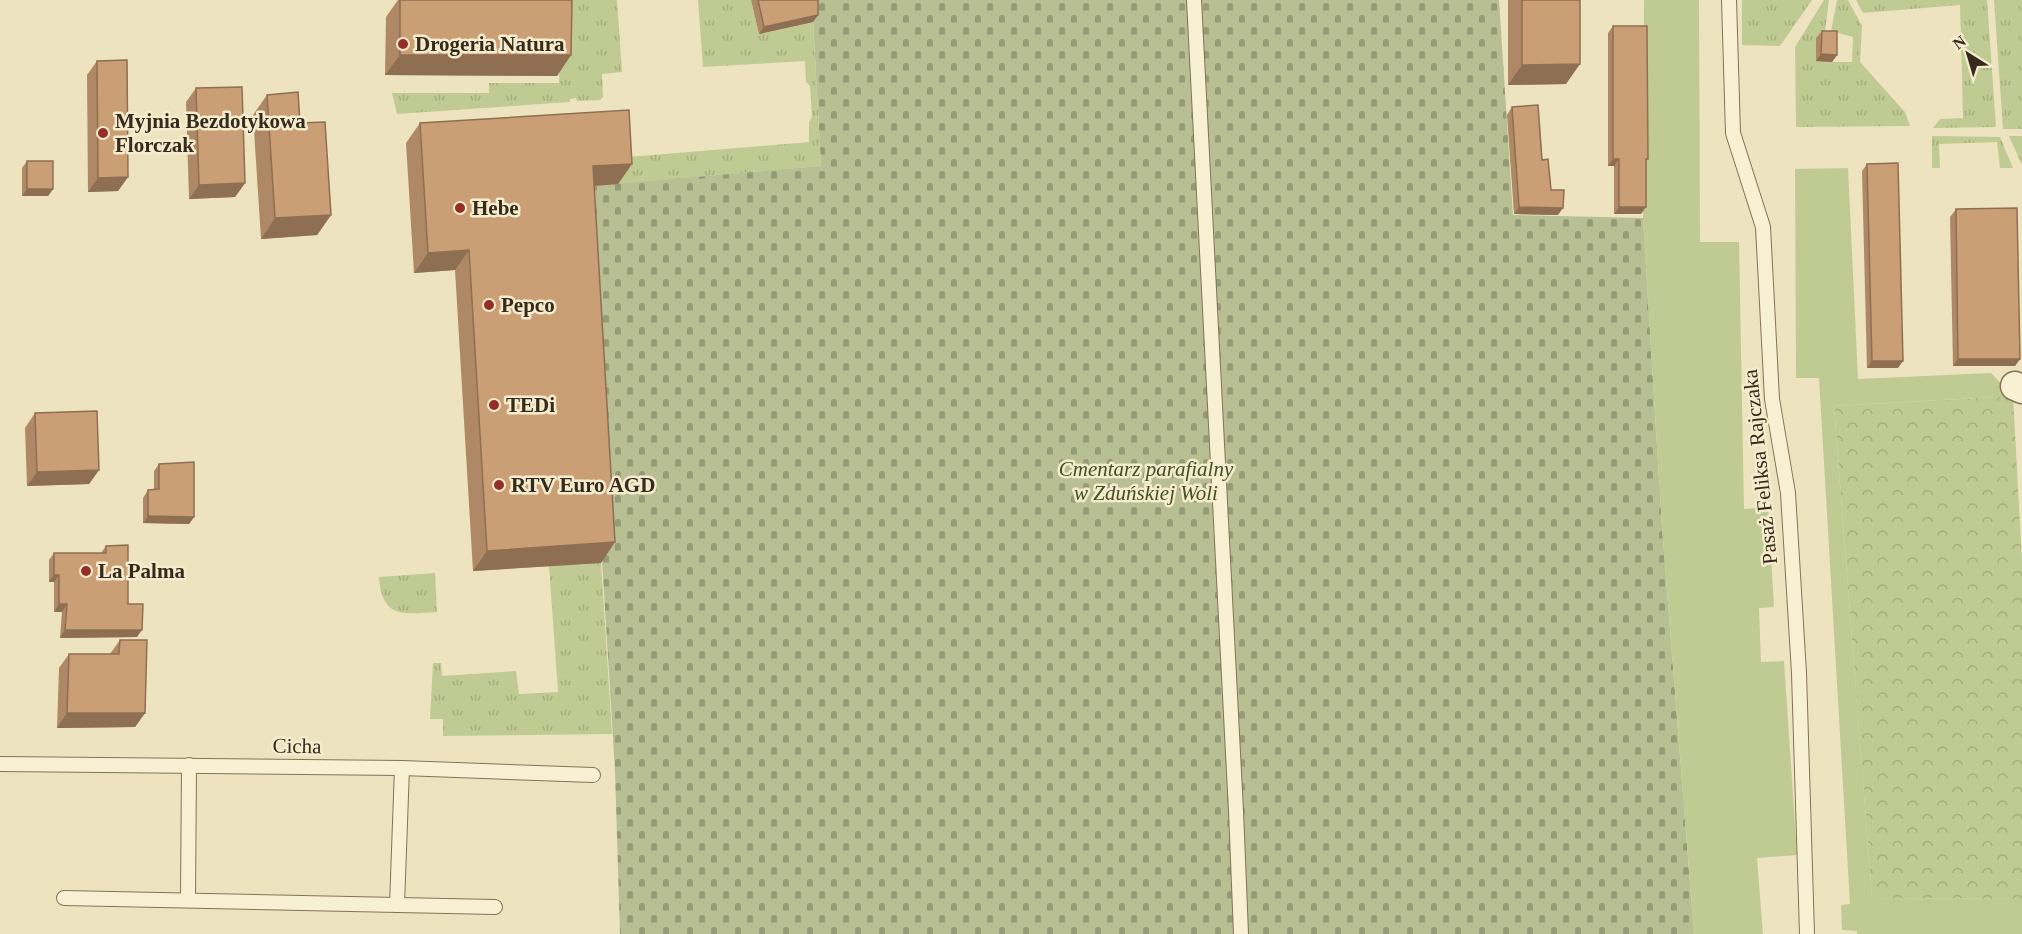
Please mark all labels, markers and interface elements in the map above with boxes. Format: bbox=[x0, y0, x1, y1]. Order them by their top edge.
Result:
north arrow bbox=[1938, 24, 1998, 84]
place label: Drogeria Natura bbox=[415, 32, 565, 56]
text: N bbox=[1950, 32, 1969, 53]
marker: Drogeria Natura bbox=[396, 37, 410, 51]
place label: Myjnia Bezdotykowa Florczak bbox=[115, 109, 306, 157]
marker: Myjnia Bezdotykowa Florczak bbox=[96, 126, 110, 140]
place label: Hebe bbox=[472, 196, 519, 220]
marker: Hebe bbox=[453, 201, 467, 215]
place label: Pepco bbox=[501, 293, 555, 317]
marker: Pepco bbox=[482, 298, 496, 312]
street label: Pasaż Feliksa Rajczaka bbox=[1738, 368, 1782, 566]
place label: TEDi bbox=[506, 393, 555, 417]
marker: TEDi bbox=[487, 398, 501, 412]
park label: Cmentarz parafialny w Zduńskiej Woli bbox=[1059, 457, 1234, 505]
place label: RTV Euro AGD bbox=[511, 473, 655, 497]
marker: RTV Euro AGD bbox=[492, 478, 506, 492]
place label: La Palma bbox=[98, 559, 185, 583]
marker: La Palma bbox=[79, 564, 93, 578]
street label: Cicha bbox=[272, 734, 322, 758]

